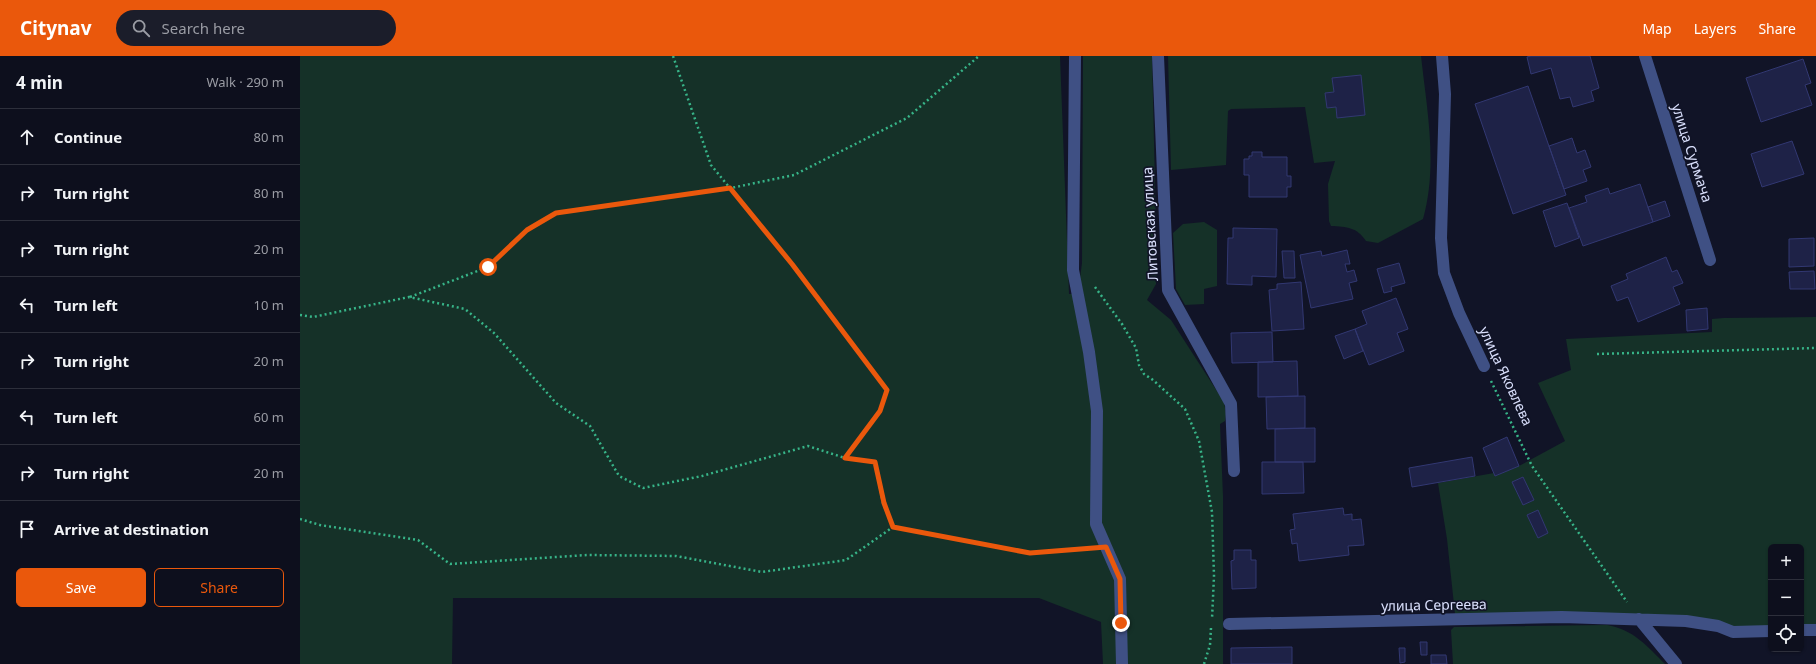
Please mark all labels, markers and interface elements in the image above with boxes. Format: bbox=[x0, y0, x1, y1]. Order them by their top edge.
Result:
search box bbox=[116, 10, 396, 46]
text: Citynav bbox=[20, 15, 92, 41]
icon: search bbox=[130, 17, 152, 39]
text: Search here bbox=[162, 18, 245, 38]
text: Map bbox=[1643, 19, 1672, 38]
text: Layers bbox=[1694, 19, 1736, 38]
text: Share bbox=[1758, 19, 1796, 38]
text: 4 min bbox=[16, 71, 63, 94]
text: Walk · 290 m bbox=[206, 73, 284, 91]
street label: улица Сурмача bbox=[1668, 101, 1717, 205]
icon: ahead bbox=[16, 126, 38, 148]
text: Continue bbox=[54, 127, 122, 147]
text: 80 m bbox=[254, 128, 284, 146]
street label: Литовская улица bbox=[1137, 166, 1162, 282]
icon: right bbox=[16, 182, 38, 204]
text: Turn right bbox=[54, 183, 129, 203]
text: 80 m bbox=[254, 184, 284, 202]
icon: right bbox=[16, 238, 38, 260]
text: Turn right bbox=[54, 239, 129, 259]
text: 20 m bbox=[254, 240, 284, 258]
route start bbox=[479, 258, 497, 276]
icon: left bbox=[16, 294, 38, 316]
text: Turn left bbox=[54, 295, 118, 315]
text: 10 m bbox=[254, 296, 284, 314]
street label: улица Яковлева bbox=[1475, 323, 1538, 428]
icon: right bbox=[16, 350, 38, 372]
text: Turn right bbox=[54, 351, 129, 371]
text: 20 m bbox=[254, 352, 284, 370]
icon: left bbox=[16, 406, 38, 428]
text: Turn left bbox=[54, 407, 118, 427]
text: 60 m bbox=[254, 408, 284, 426]
icon: right bbox=[16, 462, 38, 484]
text: Turn right bbox=[54, 463, 129, 483]
text: 20 m bbox=[254, 464, 284, 482]
icon: arrive bbox=[16, 518, 38, 540]
text: Arrive at destination bbox=[54, 519, 209, 539]
map controls bbox=[1768, 544, 1804, 652]
button: + bbox=[1768, 544, 1804, 580]
button: Save bbox=[16, 568, 146, 607]
button: Share bbox=[154, 568, 284, 607]
button: − bbox=[1768, 580, 1804, 616]
street label: улица Сергеева bbox=[1381, 594, 1487, 615]
route end bbox=[1112, 614, 1130, 632]
button: locate bbox=[1768, 616, 1804, 652]

